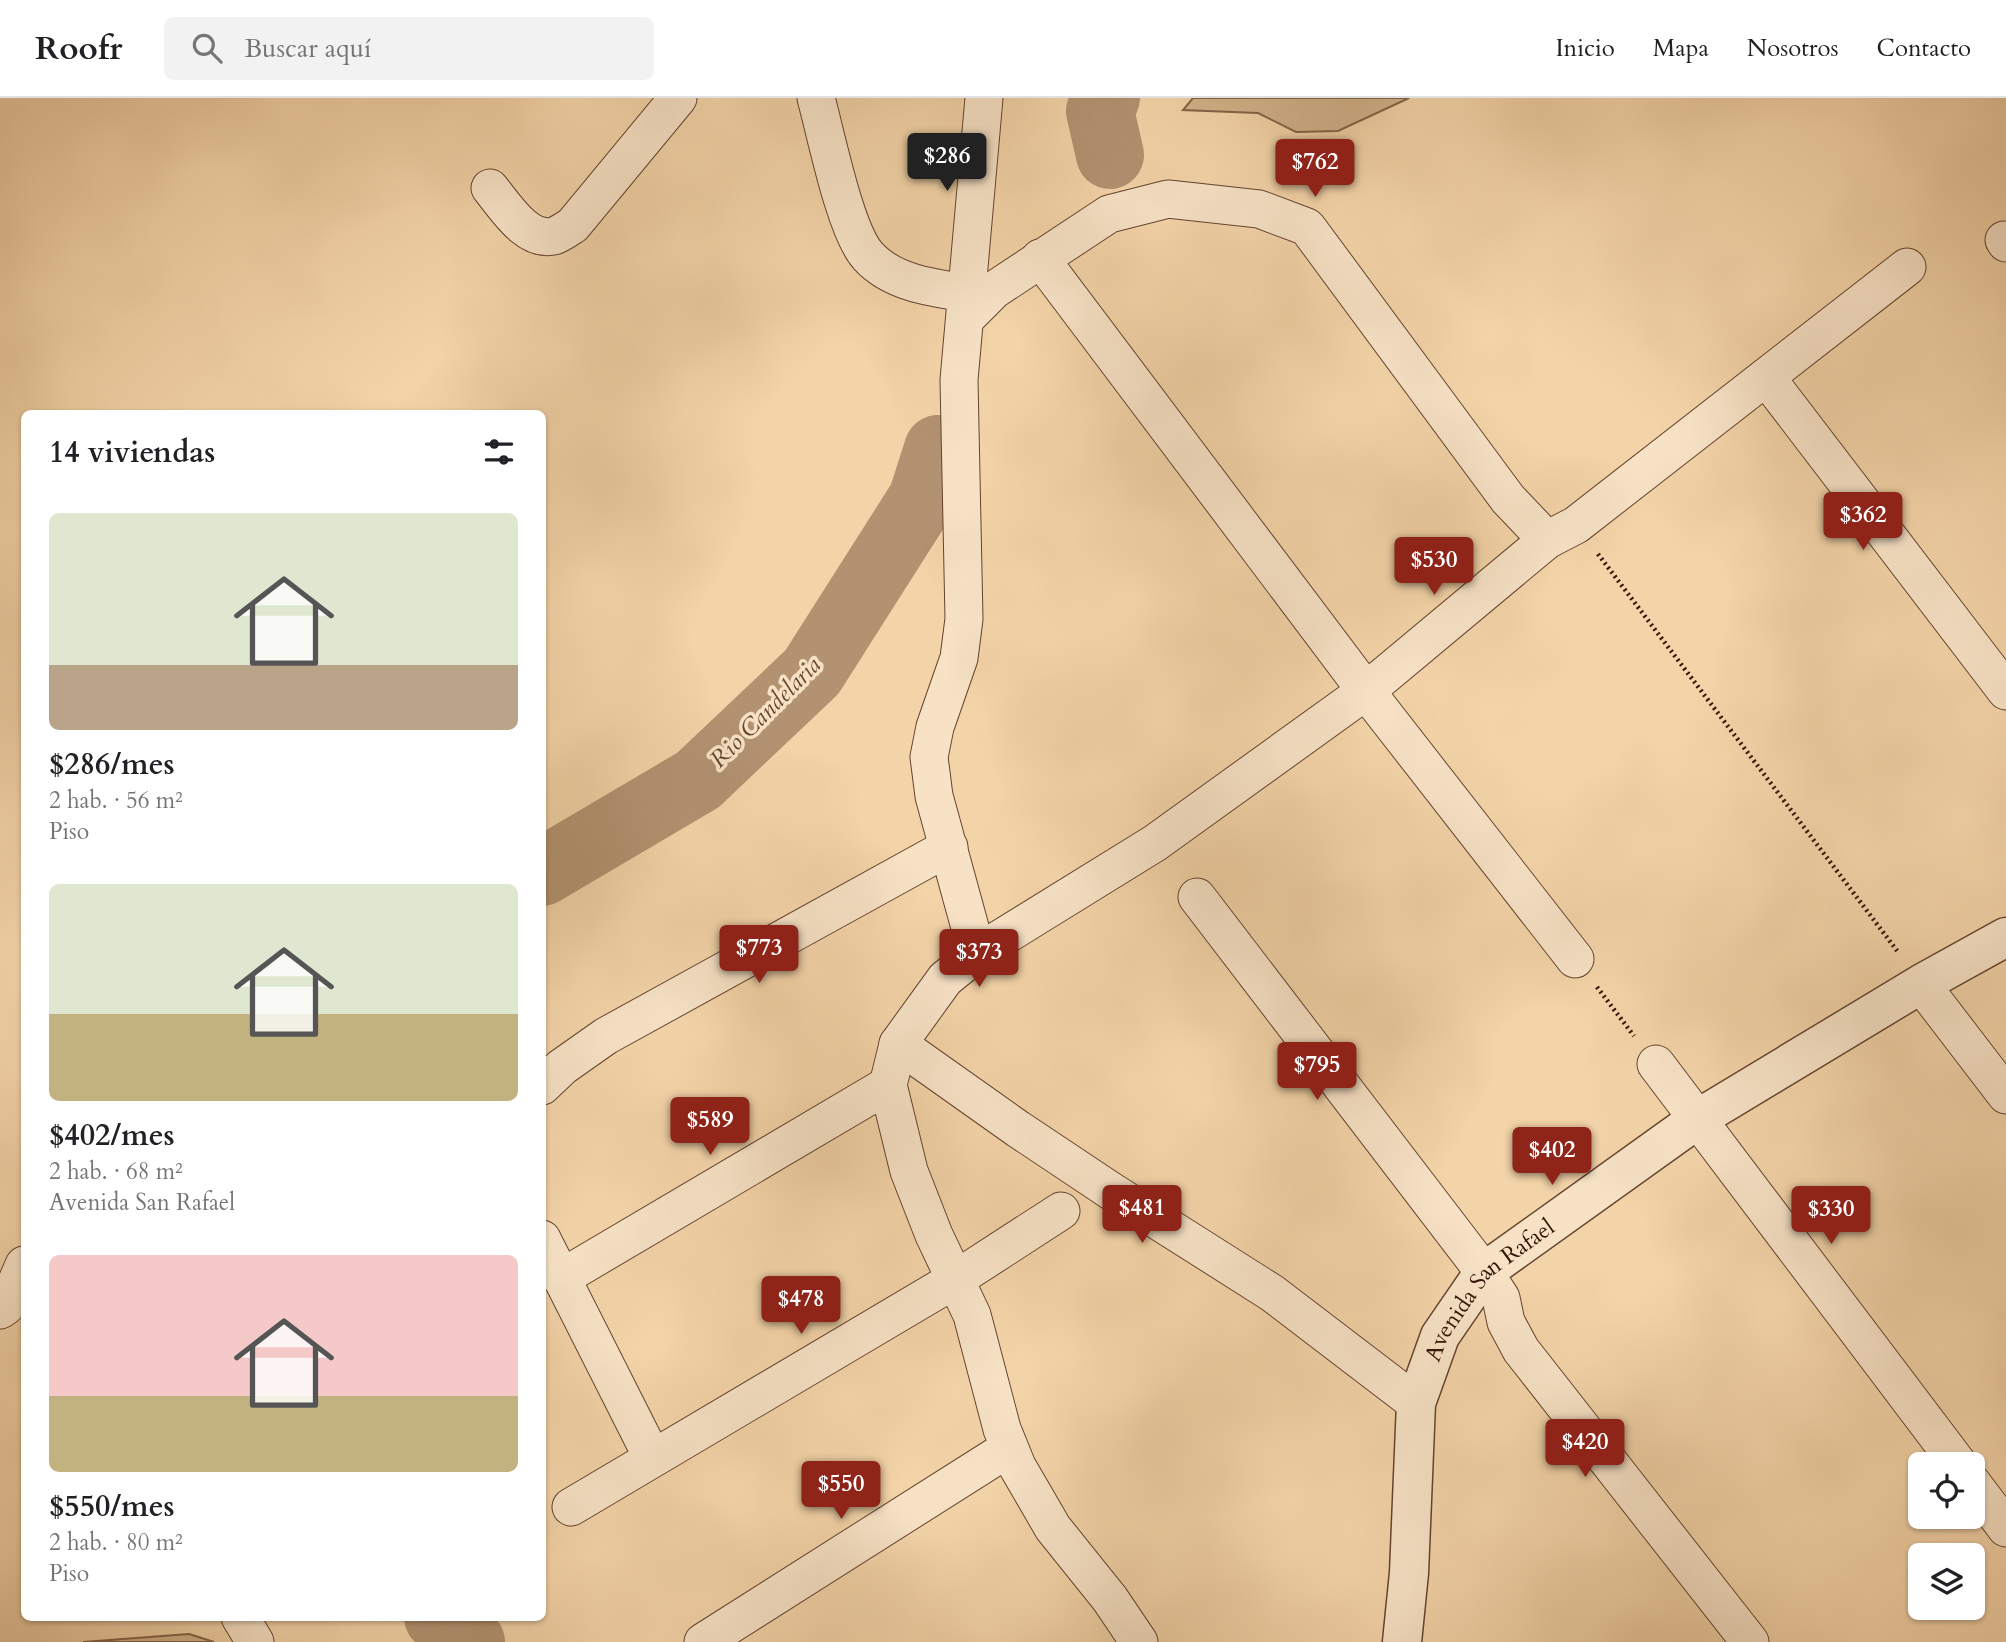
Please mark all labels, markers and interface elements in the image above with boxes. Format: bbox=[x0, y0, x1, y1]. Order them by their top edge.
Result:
search box bbox=[164, 17, 654, 80]
text: Roofr bbox=[35, 26, 122, 71]
icon: search bbox=[188, 29, 226, 67]
text: Buscar aquí bbox=[244, 31, 371, 66]
text: Inicio bbox=[1555, 32, 1615, 65]
text: Mapa bbox=[1653, 32, 1709, 65]
text: Nosotros bbox=[1747, 32, 1839, 65]
text: Contacto bbox=[1877, 32, 1971, 65]
pin: $286 bbox=[906, 134, 988, 193]
text: $286 bbox=[923, 140, 971, 171]
pin: $762 bbox=[1274, 140, 1356, 199]
text: $762 bbox=[1291, 146, 1339, 177]
text: 14 viviendas bbox=[49, 432, 215, 473]
icon: filters bbox=[480, 433, 518, 471]
pin: $362 bbox=[1822, 492, 1904, 552]
text: $362 bbox=[1839, 499, 1887, 530]
pin: $530 bbox=[1393, 538, 1475, 597]
text: $530 bbox=[1410, 544, 1458, 575]
icon: home bbox=[221, 558, 347, 684]
water label: Rio Candelaria bbox=[702, 649, 828, 775]
text: $286/mes bbox=[49, 744, 175, 785]
text: 2 hab. · 56 m² bbox=[49, 785, 183, 816]
text: Piso bbox=[49, 816, 89, 847]
pin: $773 bbox=[718, 926, 800, 985]
icon: home bbox=[221, 929, 347, 1055]
pin: $373 bbox=[938, 930, 1020, 989]
text: $773 bbox=[735, 932, 783, 963]
text: $373 bbox=[955, 936, 1003, 967]
pin: $795 bbox=[1276, 1042, 1358, 1102]
text: $795 bbox=[1293, 1049, 1341, 1080]
pin: $589 bbox=[669, 1098, 751, 1157]
text: $589 bbox=[686, 1104, 734, 1135]
text: $402/mes bbox=[49, 1115, 175, 1156]
pin: $402 bbox=[1511, 1128, 1593, 1187]
text: $402 bbox=[1528, 1134, 1576, 1165]
text: 2 hab. · 68 m² bbox=[49, 1156, 183, 1187]
pin: $481 bbox=[1101, 1186, 1183, 1245]
pin: $330 bbox=[1790, 1186, 1872, 1246]
text: Avenida San Rafael bbox=[49, 1187, 235, 1218]
text: $481 bbox=[1118, 1192, 1166, 1223]
text: $330 bbox=[1807, 1193, 1855, 1224]
street label: Avenida San Rafael bbox=[1417, 1211, 1561, 1366]
pin: $478 bbox=[760, 1276, 842, 1336]
text: $478 bbox=[777, 1283, 825, 1314]
icon: home bbox=[221, 1300, 347, 1426]
pin: $420 bbox=[1544, 1420, 1626, 1479]
text: $420 bbox=[1561, 1426, 1609, 1457]
map controls bbox=[1908, 1452, 1985, 1620]
button: locate bbox=[1908, 1452, 1985, 1529]
pin: $550 bbox=[800, 1462, 882, 1521]
text: $550 bbox=[817, 1468, 865, 1499]
text: $550/mes bbox=[49, 1486, 175, 1527]
text: 2 hab. · 80 m² bbox=[49, 1527, 183, 1558]
button: layers bbox=[1908, 1543, 1985, 1620]
text: Piso bbox=[49, 1558, 89, 1589]

